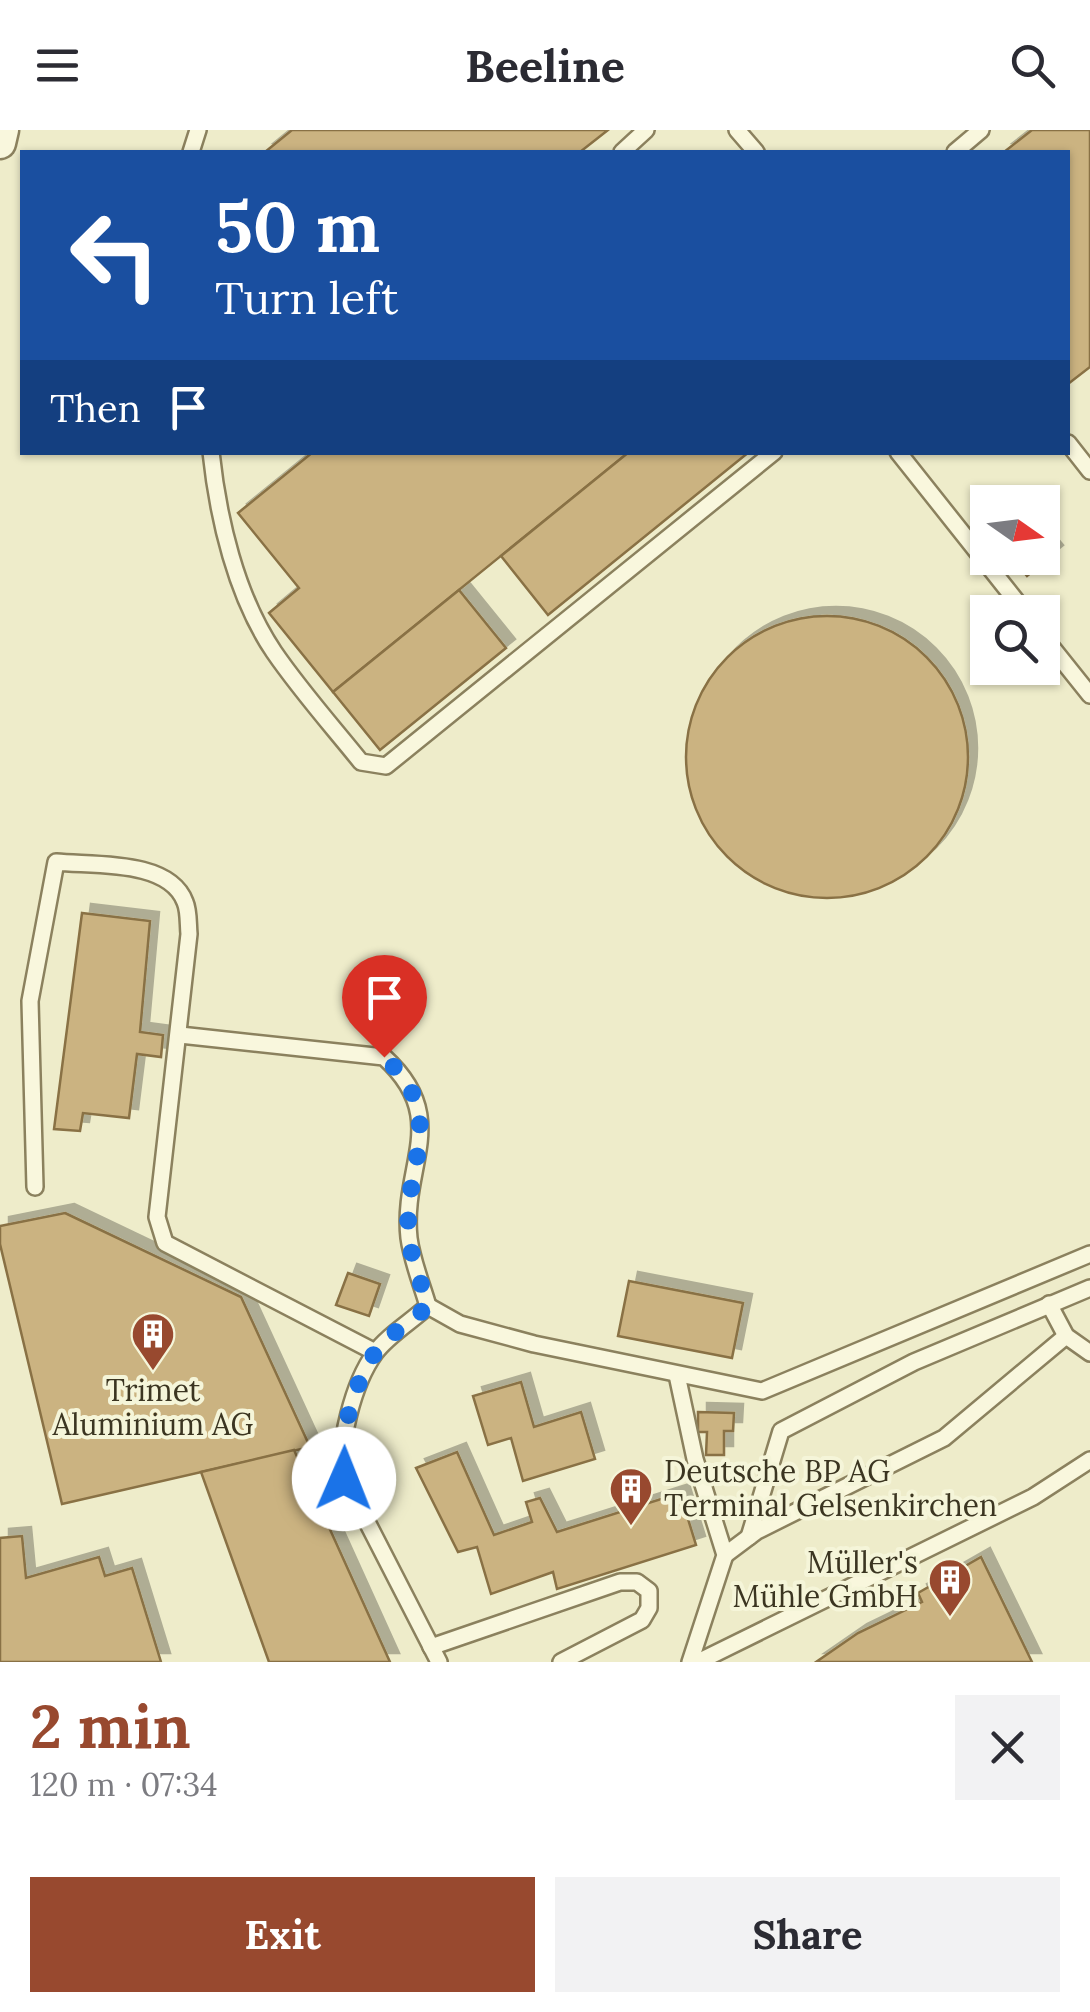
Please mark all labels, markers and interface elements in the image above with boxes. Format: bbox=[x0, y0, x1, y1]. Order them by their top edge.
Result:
text: Beeline bbox=[465, 37, 625, 94]
icon: menu bbox=[30, 38, 85, 93]
icon: search bbox=[1005, 38, 1060, 93]
text: 50 m bbox=[215, 182, 380, 271]
icon: left bbox=[50, 190, 180, 320]
text: Turn left bbox=[215, 269, 398, 326]
icon: arrive bbox=[161, 380, 216, 435]
text: Then bbox=[50, 384, 141, 432]
north arrow bbox=[970, 485, 1060, 575]
map controls bbox=[970, 485, 1060, 685]
button: search bbox=[970, 595, 1060, 685]
pin bbox=[342, 955, 427, 1058]
icon: arrive bbox=[357, 970, 412, 1025]
building icon: Trimet Aluminium AG bbox=[130, 1311, 176, 1372]
place label: Trimet Aluminium AG bbox=[52, 1371, 254, 1443]
position arrow bbox=[292, 1427, 396, 1531]
place label: Deutsche BP AG Terminal Gelsenkirchen bbox=[664, 1452, 997, 1524]
building icon: Deutsche BP AG Terminal Gelsenkirchen bbox=[608, 1466, 654, 1527]
place label: Müller's Mühle GmbH bbox=[732, 1543, 918, 1615]
building icon: Müller's Mühle GmbH bbox=[927, 1557, 973, 1618]
text: 2 min bbox=[30, 1688, 191, 1764]
button: close bbox=[955, 1695, 1060, 1800]
text: 120 m · 07:34 bbox=[30, 1764, 218, 1805]
button: Exit bbox=[30, 1877, 535, 1992]
button: Share bbox=[555, 1877, 1060, 1992]

